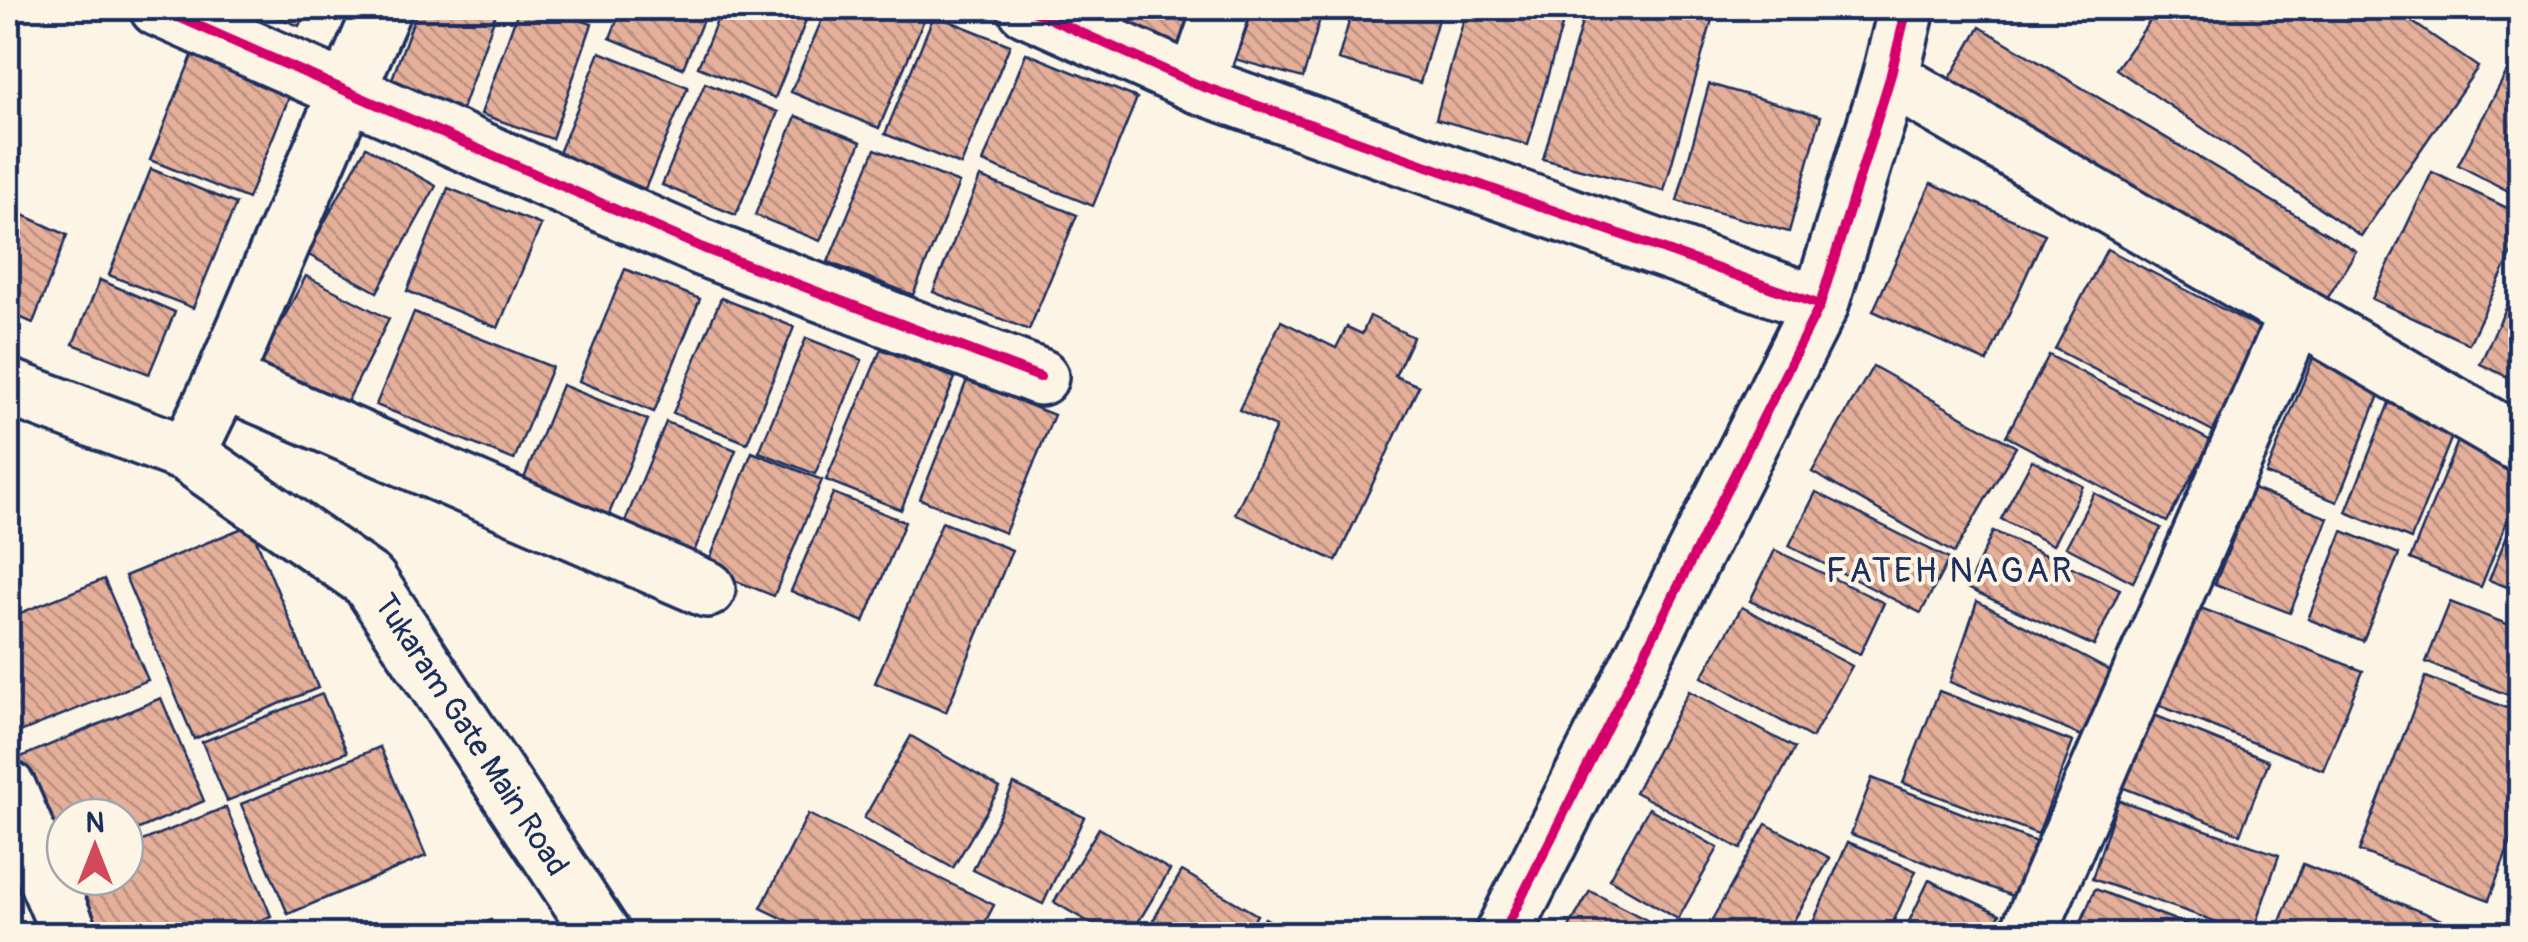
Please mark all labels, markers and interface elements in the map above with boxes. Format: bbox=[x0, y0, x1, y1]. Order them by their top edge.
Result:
district label: FATEH NAGAR bbox=[1826, 549, 2074, 593]
street label: Tukaram Gate Main Road bbox=[365, 586, 577, 884]
north arrow bbox=[45, 797, 145, 897]
text: N bbox=[86, 806, 104, 841]

